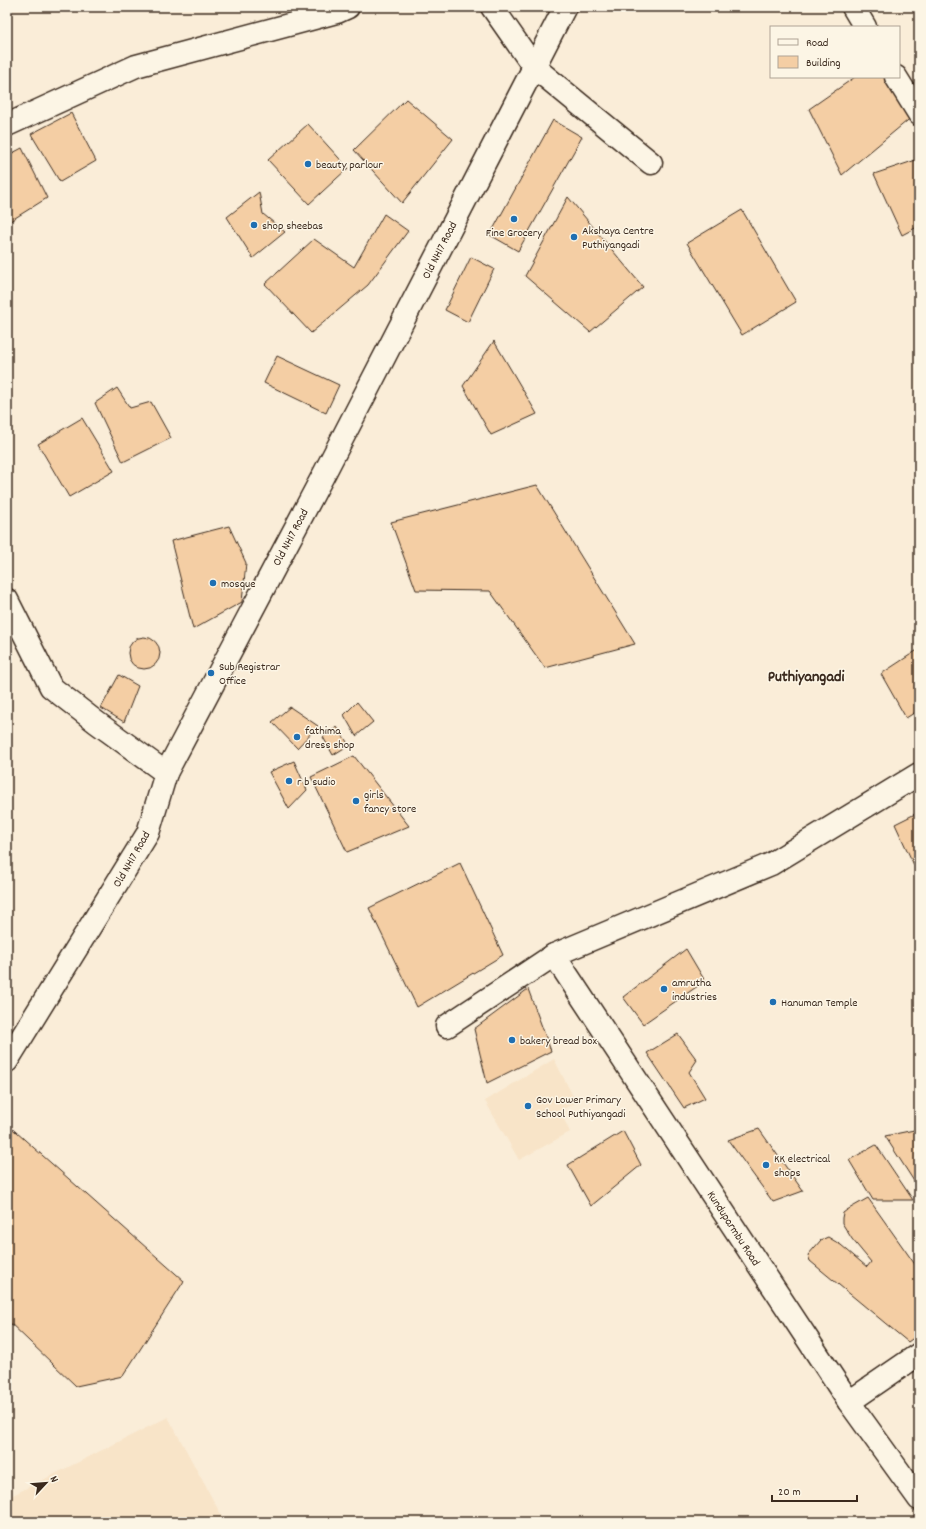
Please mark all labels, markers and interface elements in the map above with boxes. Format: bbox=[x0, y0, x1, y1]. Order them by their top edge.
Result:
legend bbox=[770, 26, 900, 78]
text: Road bbox=[806, 35, 828, 52]
text: Building bbox=[806, 55, 841, 72]
place label: beauty parlour bbox=[316, 157, 383, 174]
marker: beauty parlour bbox=[303, 159, 313, 169]
marker: Fine Grocery bbox=[509, 214, 519, 224]
place label: shop sheebas bbox=[262, 218, 323, 235]
street label: Old NH17 Road bbox=[419, 219, 462, 282]
marker: shop sheebas bbox=[249, 220, 259, 230]
place label: Akshaya Centre Puthiyangadi bbox=[582, 223, 654, 254]
place label: Fine Grocery bbox=[486, 225, 543, 242]
marker: Akshaya Centre Puthiyangadi bbox=[569, 232, 579, 242]
street label: Old NH17 Road bbox=[269, 506, 314, 569]
place label: mosque bbox=[221, 576, 255, 593]
marker: mosque bbox=[208, 578, 218, 588]
place label: Sub Registrar Office bbox=[219, 659, 281, 690]
district label: Puthiyangadi bbox=[768, 666, 844, 689]
marker: Sub Registrar Office bbox=[206, 668, 216, 678]
place label: fathima dress shop bbox=[305, 723, 355, 754]
marker: fathima dress shop bbox=[292, 732, 302, 742]
place label: r b sudio bbox=[297, 774, 336, 791]
marker: r b sudio bbox=[284, 776, 294, 786]
place label: girls fancy store bbox=[364, 787, 416, 818]
marker: girls fancy store bbox=[351, 796, 361, 806]
street label: Old NH17 Road bbox=[109, 828, 155, 891]
place label: amrutha industries bbox=[672, 975, 717, 1006]
marker: amrutha industries bbox=[659, 984, 669, 994]
place label: Hanuman Temple bbox=[781, 995, 858, 1012]
marker: Hanuman Temple bbox=[768, 997, 778, 1007]
place label: bakery bread box bbox=[520, 1033, 598, 1050]
marker: bakery bread box bbox=[507, 1035, 517, 1045]
place label: Gov Lower Primary School Puthiyangadi bbox=[536, 1092, 625, 1123]
marker: Gov Lower Primary School Puthiyangadi bbox=[523, 1101, 533, 1111]
place label: KK electrical shops bbox=[774, 1151, 831, 1182]
marker: KK electrical shops bbox=[761, 1160, 771, 1170]
street label: Kunduparmbu Road bbox=[702, 1188, 763, 1270]
north arrow bbox=[26, 1463, 66, 1503]
text: N bbox=[45, 1474, 62, 1486]
scale bar bbox=[772, 1477, 857, 1503]
text: 20 m bbox=[778, 1484, 801, 1501]

